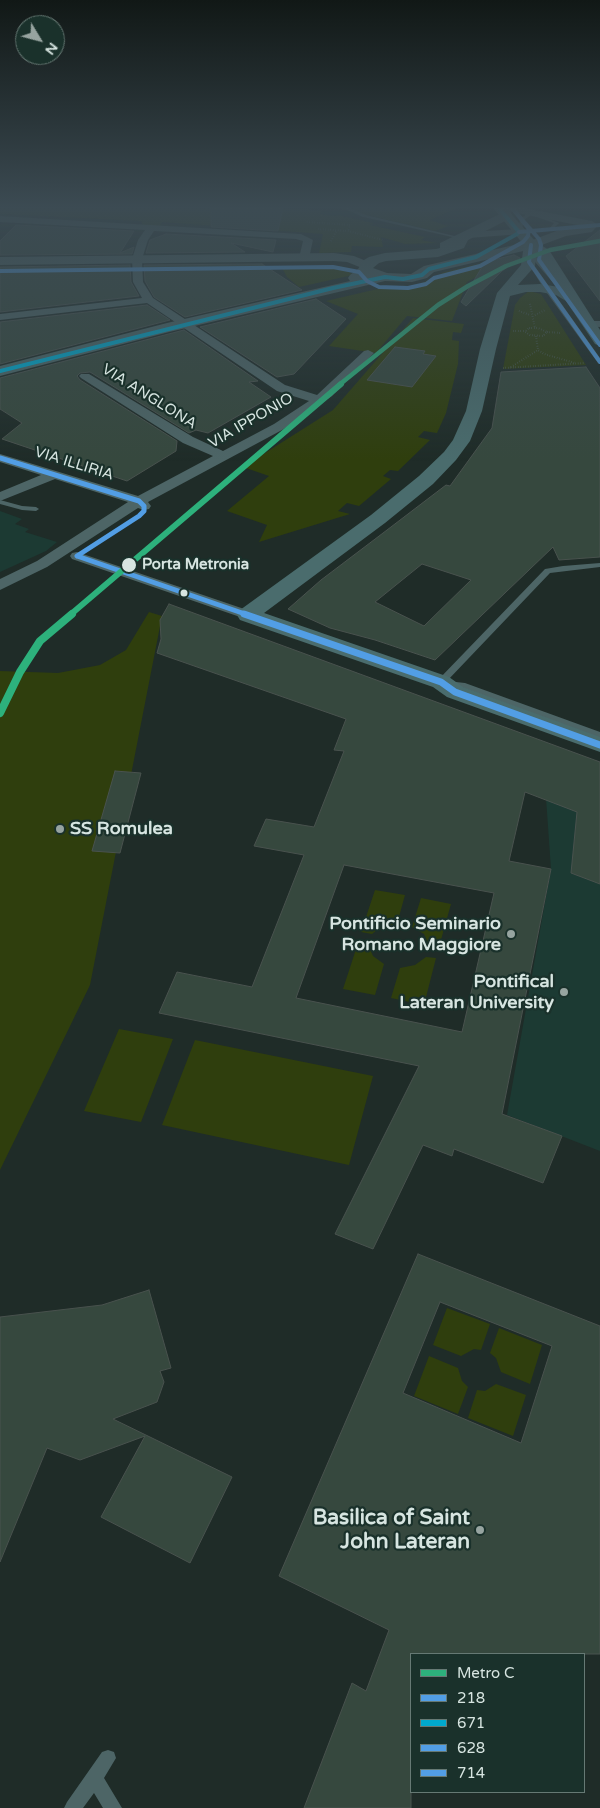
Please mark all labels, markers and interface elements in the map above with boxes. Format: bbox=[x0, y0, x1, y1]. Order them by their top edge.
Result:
north arrow bbox=[15, 15, 65, 65]
text: N bbox=[41, 39, 62, 58]
street label: VIA ANGLONA bbox=[98, 361, 200, 433]
street label: VIA IPPONIO bbox=[205, 389, 297, 453]
street label: VIA ILLIRIA bbox=[32, 443, 116, 485]
marker: Porta Metronia bbox=[120, 556, 138, 574]
place label: Porta Metronia bbox=[142, 556, 249, 574]
unlabelled marker bbox=[179, 588, 189, 598]
place label: SS Romulea bbox=[70, 818, 173, 840]
marker: SS Romulea bbox=[54, 823, 66, 835]
place label: Pontificio Seminario Romano Maggiore bbox=[329, 913, 501, 956]
marker: Pontificio Seminario Romano Maggiore bbox=[505, 928, 517, 940]
place label: Pontifical Lateran University bbox=[399, 971, 554, 1014]
marker: Pontifical Lateran University bbox=[558, 986, 570, 998]
place label: Basilica of Saint John Lateran bbox=[313, 1505, 470, 1555]
marker: Basilica of Saint John Lateran bbox=[474, 1524, 486, 1536]
legend bbox=[410, 1653, 585, 1793]
text: Metro C bbox=[457, 1664, 514, 1682]
text: 218 bbox=[457, 1689, 485, 1707]
text: 671 bbox=[457, 1714, 485, 1732]
text: 628 bbox=[457, 1739, 485, 1757]
text: 714 bbox=[457, 1764, 485, 1782]

